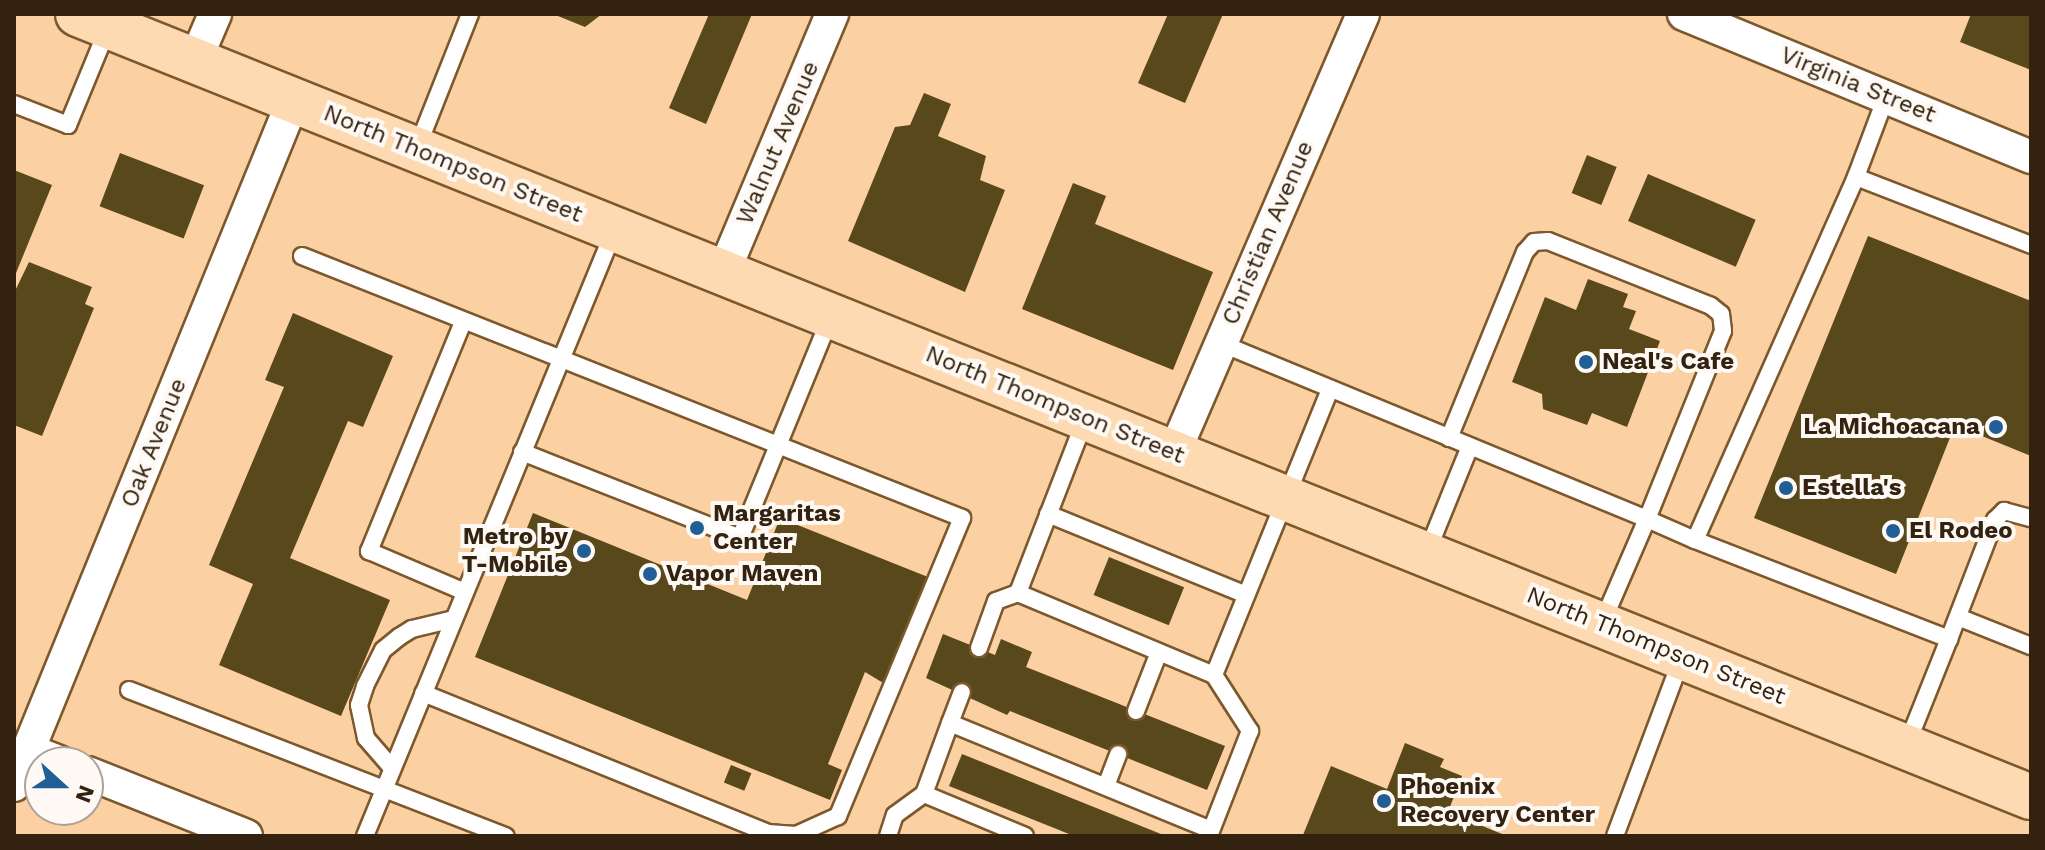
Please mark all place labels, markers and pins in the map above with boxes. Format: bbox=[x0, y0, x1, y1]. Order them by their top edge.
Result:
place label: Neal's Cafe bbox=[1602, 348, 1734, 376]
marker: Neal's Cafe bbox=[1577, 353, 1595, 371]
place label: La Michoacana bbox=[1803, 413, 1980, 441]
marker: La Michoacana bbox=[1987, 418, 2005, 436]
place label: Estella's bbox=[1802, 474, 1901, 502]
marker: Estella's bbox=[1777, 479, 1795, 497]
place label: Margaritas Center bbox=[713, 500, 841, 556]
place label: El Rodeo bbox=[1909, 517, 2013, 545]
marker: Margaritas Center bbox=[688, 519, 706, 537]
marker: El Rodeo bbox=[1884, 522, 1902, 540]
place label: Metro by T-Mobile bbox=[462, 523, 568, 579]
marker: Metro by T-Mobile bbox=[575, 542, 593, 560]
place label: Vapor Maven bbox=[666, 560, 819, 588]
marker: Vapor Maven bbox=[641, 565, 659, 583]
place label: Phoenix Recovery Center bbox=[1400, 773, 1596, 829]
marker: Phoenix Recovery Center bbox=[1375, 792, 1393, 810]

